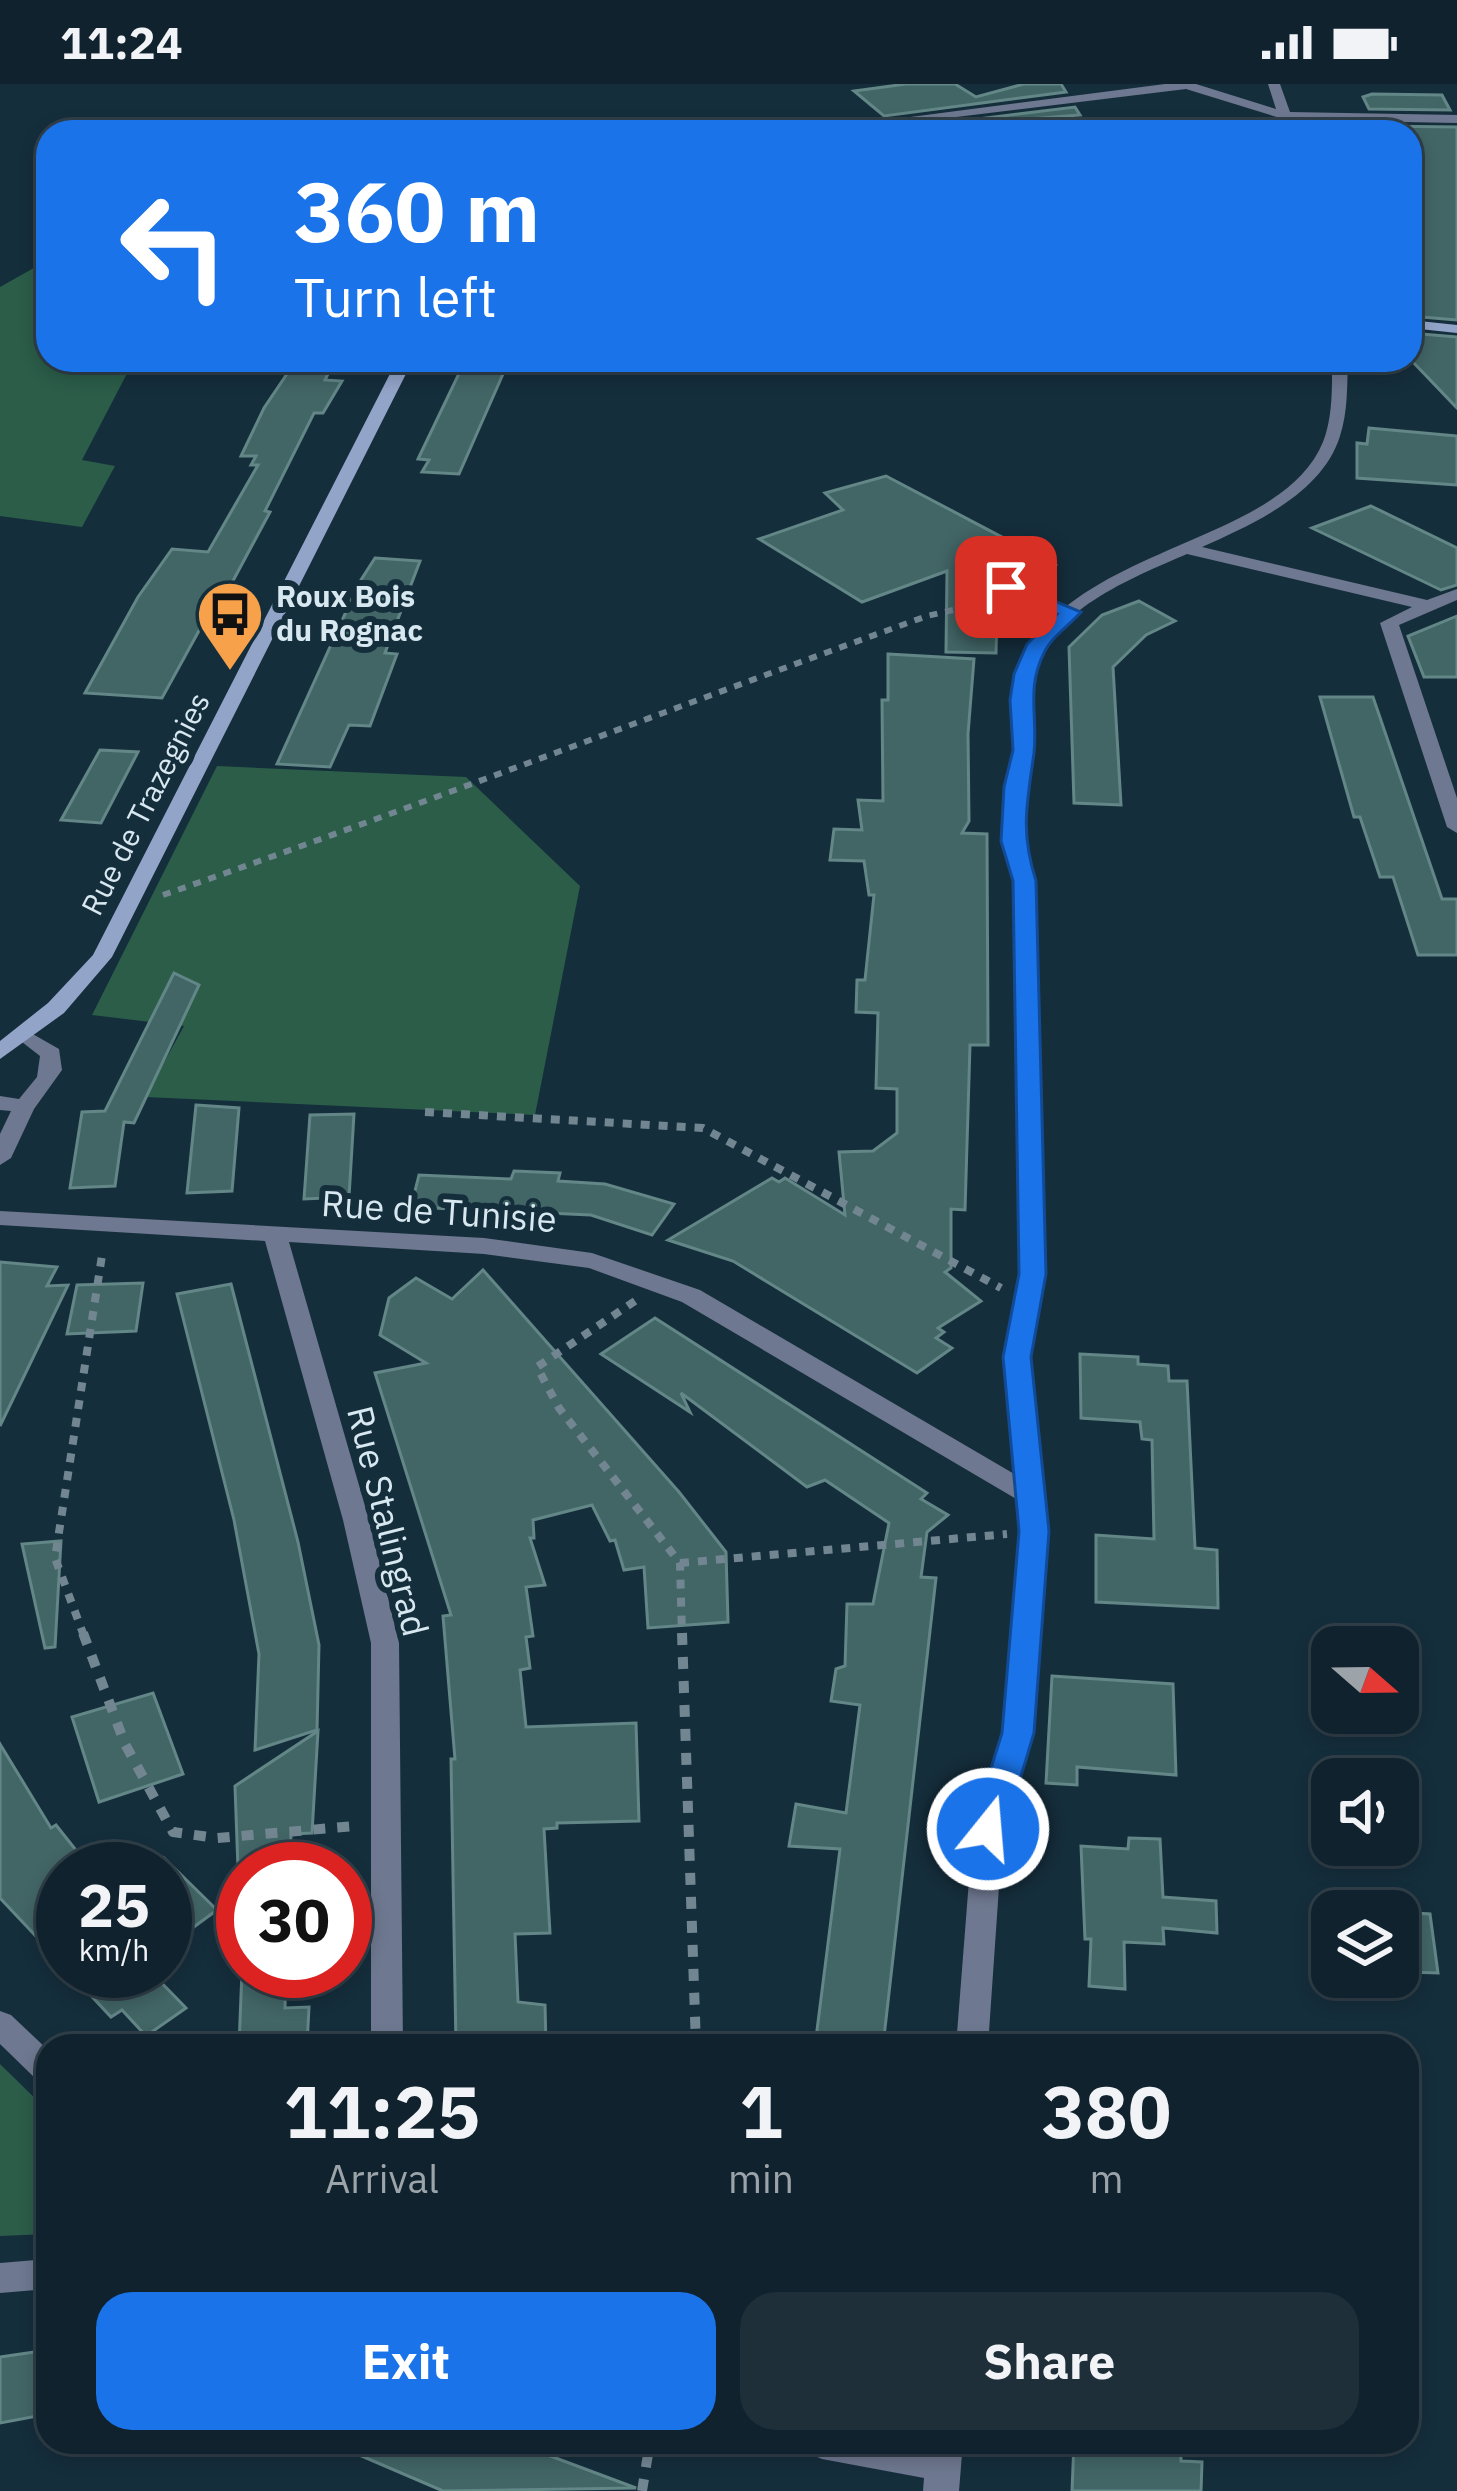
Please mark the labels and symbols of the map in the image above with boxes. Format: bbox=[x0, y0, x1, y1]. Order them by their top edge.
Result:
pin bbox=[955, 536, 1057, 638]
place label: Roux Bois du Rognac bbox=[276, 576, 423, 649]
bus stop icon: Roux Bois du Rognac bbox=[195, 579, 265, 673]
street label: Rue de Trazegnies bbox=[72, 685, 218, 921]
street label: Rue de Tunisie bbox=[320, 1179, 558, 1242]
street label: Rue Stalingrad bbox=[337, 1401, 440, 1641]
north arrow bbox=[1311, 1626, 1419, 1734]
position arrow bbox=[925, 1766, 1051, 1892]
speed limit sign: 30 bbox=[216, 1842, 372, 1998]

